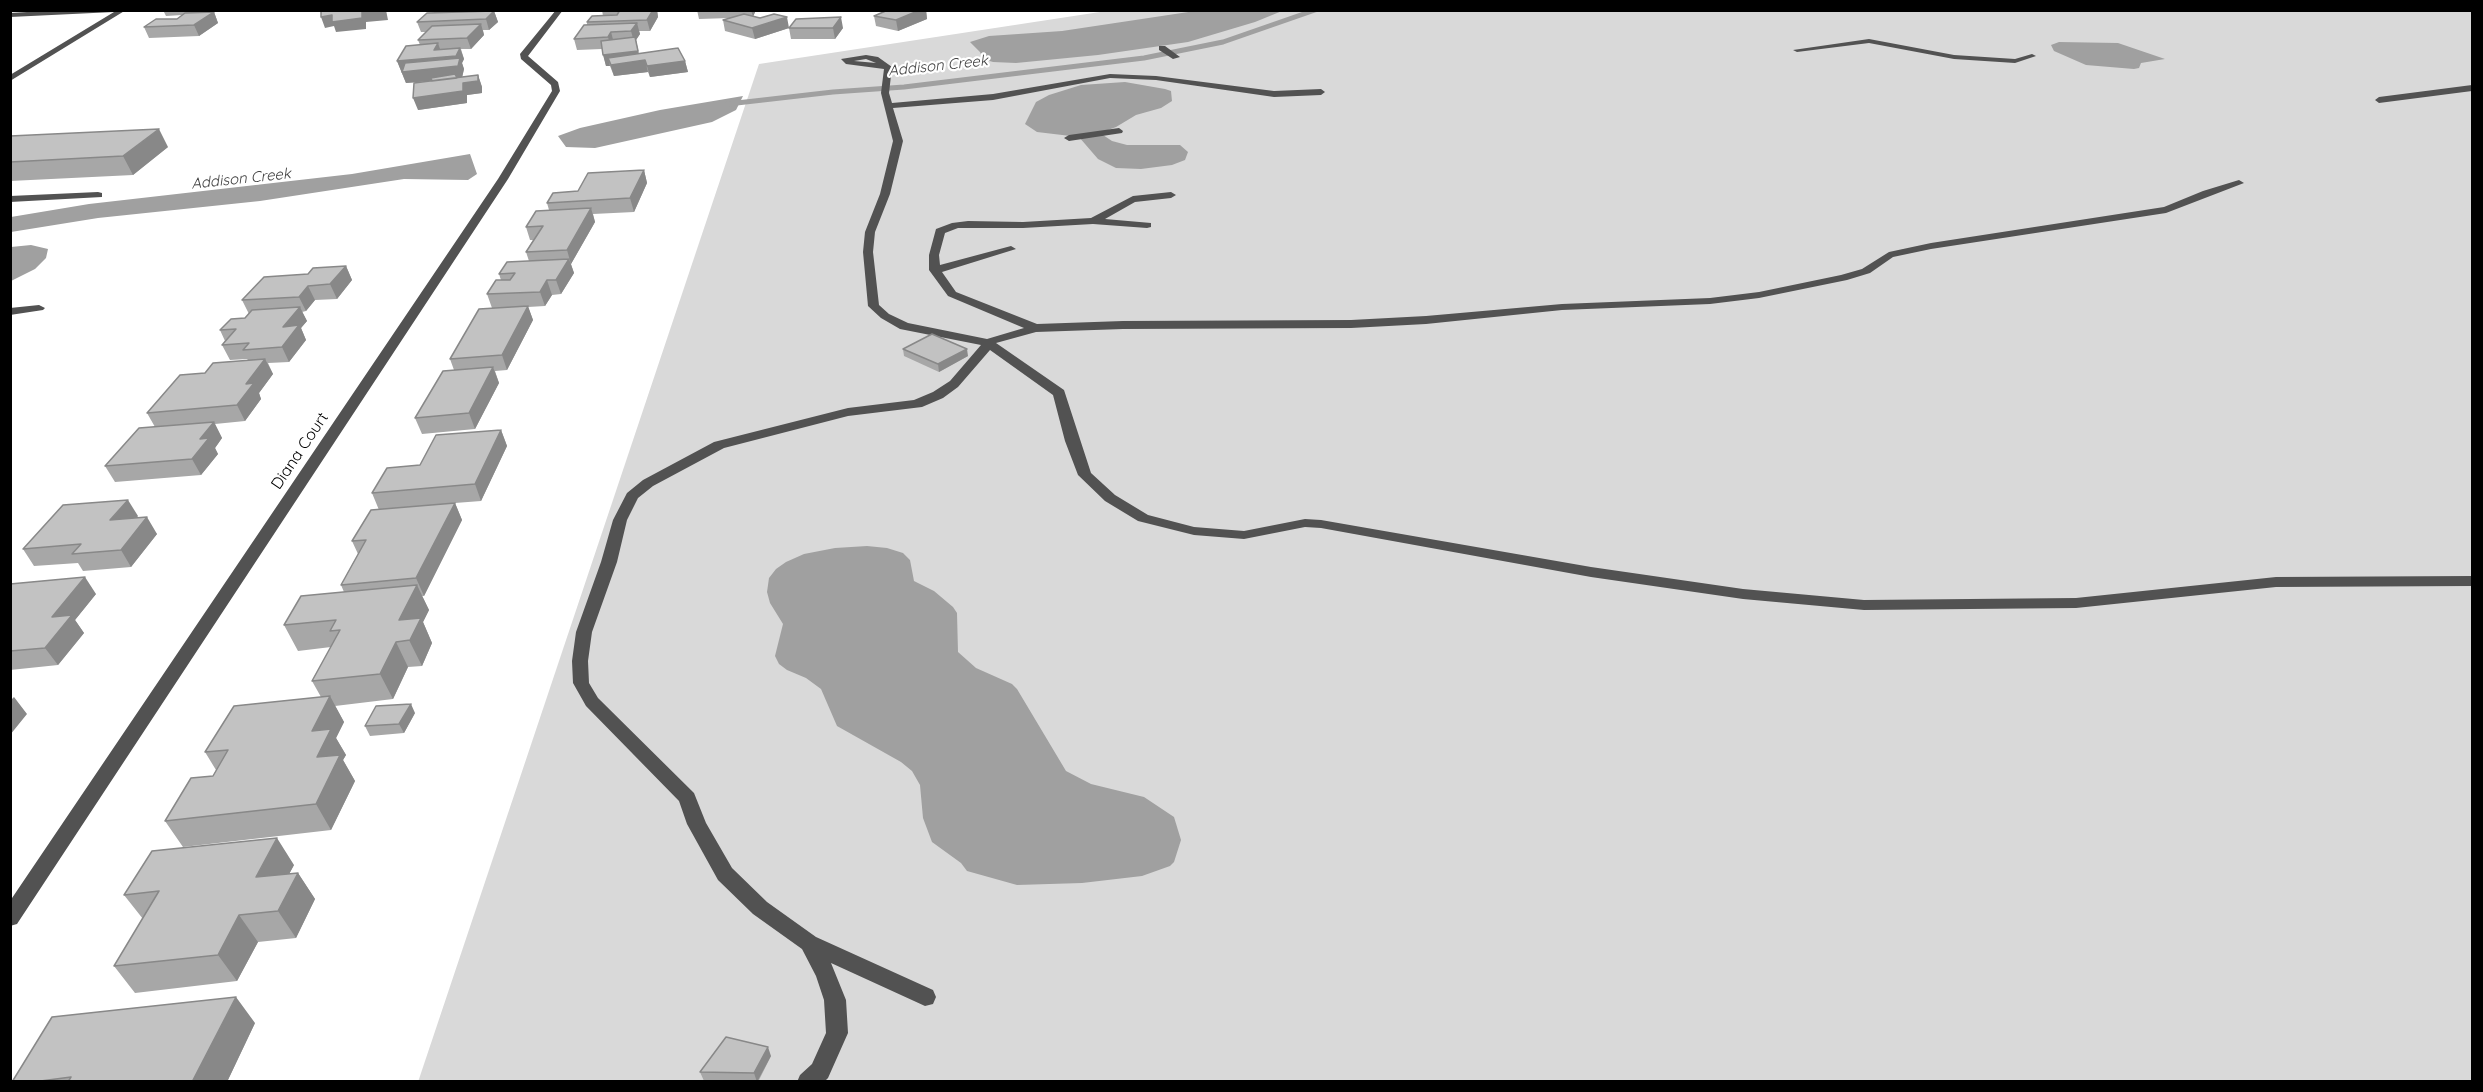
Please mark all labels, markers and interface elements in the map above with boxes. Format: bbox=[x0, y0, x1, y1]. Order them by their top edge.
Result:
water label: Addison Creek bbox=[887, 52, 989, 80]
water label: Addison Creek bbox=[190, 165, 292, 193]
street label: Diana Court bbox=[267, 409, 333, 493]

